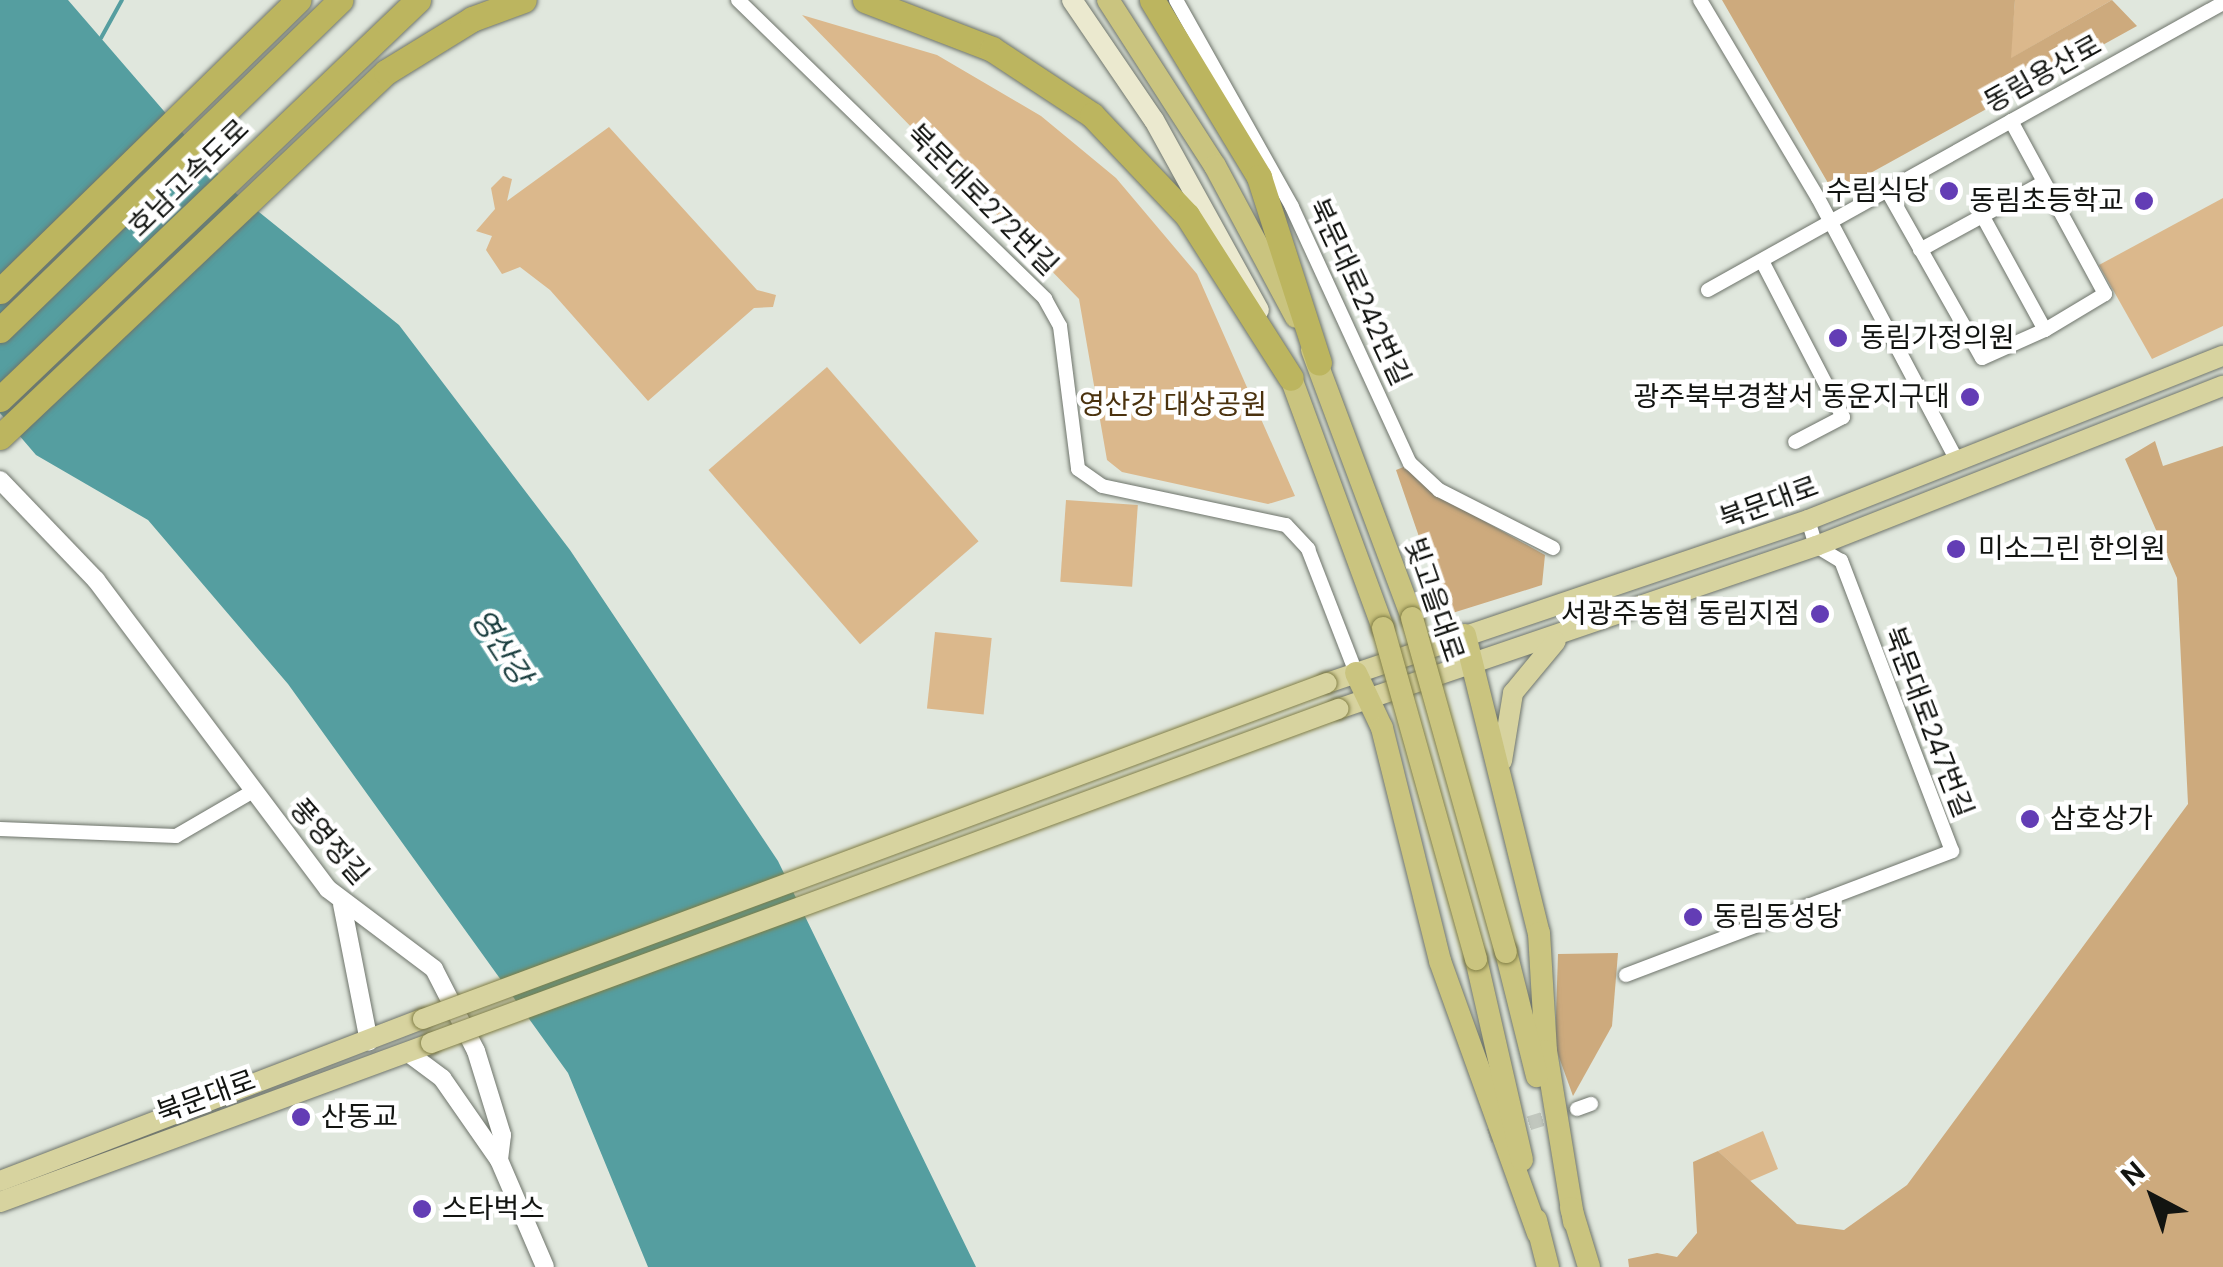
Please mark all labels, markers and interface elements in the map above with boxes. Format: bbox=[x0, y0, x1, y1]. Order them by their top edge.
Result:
street label: 동림용산로 bbox=[1979, 28, 2107, 120]
street label: 호남고속도로 bbox=[122, 112, 256, 244]
street label: 북문대로272번길 bbox=[899, 117, 1065, 283]
place label: 수림식당 bbox=[1826, 174, 1929, 208]
marker: 수림식당 bbox=[1938, 180, 1960, 202]
place label: 동림초등학교 bbox=[1969, 184, 2124, 218]
marker: 동림초등학교 bbox=[2133, 190, 2155, 212]
street label: 북문대로242번길 bbox=[1301, 193, 1417, 391]
place label: 동림가정의원 bbox=[1860, 321, 2015, 355]
marker: 동림가정의원 bbox=[1825, 325, 1851, 351]
place label: 광주북부경찰서 동운지구대 bbox=[1633, 380, 1950, 414]
marker: 광주북부경찰서 동운지구대 bbox=[1959, 386, 1981, 408]
park label: 영산강 대상공원 bbox=[1079, 388, 1267, 422]
street label: 북문대로 bbox=[1715, 470, 1823, 536]
place label: 미소그린 한의원 bbox=[1978, 532, 2166, 566]
street label: 빛고을대로 bbox=[1397, 534, 1471, 666]
marker: 미소그린 한의원 bbox=[1943, 536, 1969, 562]
place label: 서광주농협 동림지점 bbox=[1561, 597, 1800, 631]
water label: 영산강 bbox=[463, 602, 539, 692]
marker: 서광주농협 동림지점 bbox=[1809, 603, 1831, 625]
street label: 북문대로247번길 bbox=[1876, 622, 1980, 822]
street label: 풍영정길 bbox=[283, 792, 375, 892]
place label: 삼호상가 bbox=[2050, 802, 2153, 836]
marker: 삼호상가 bbox=[2019, 808, 2041, 830]
place label: 동림동성당 bbox=[1713, 900, 1842, 934]
marker: 동림동성당 bbox=[1682, 906, 1704, 928]
street label: 북문대로 bbox=[152, 1064, 260, 1130]
place label: 산동교 bbox=[321, 1100, 398, 1134]
marker: 산동교 bbox=[290, 1106, 312, 1128]
north arrow bbox=[2103, 1147, 2203, 1247]
text: N bbox=[2113, 1153, 2153, 1195]
place label: 스타벅스 bbox=[442, 1192, 545, 1226]
marker: 스타벅스 bbox=[411, 1198, 433, 1220]

